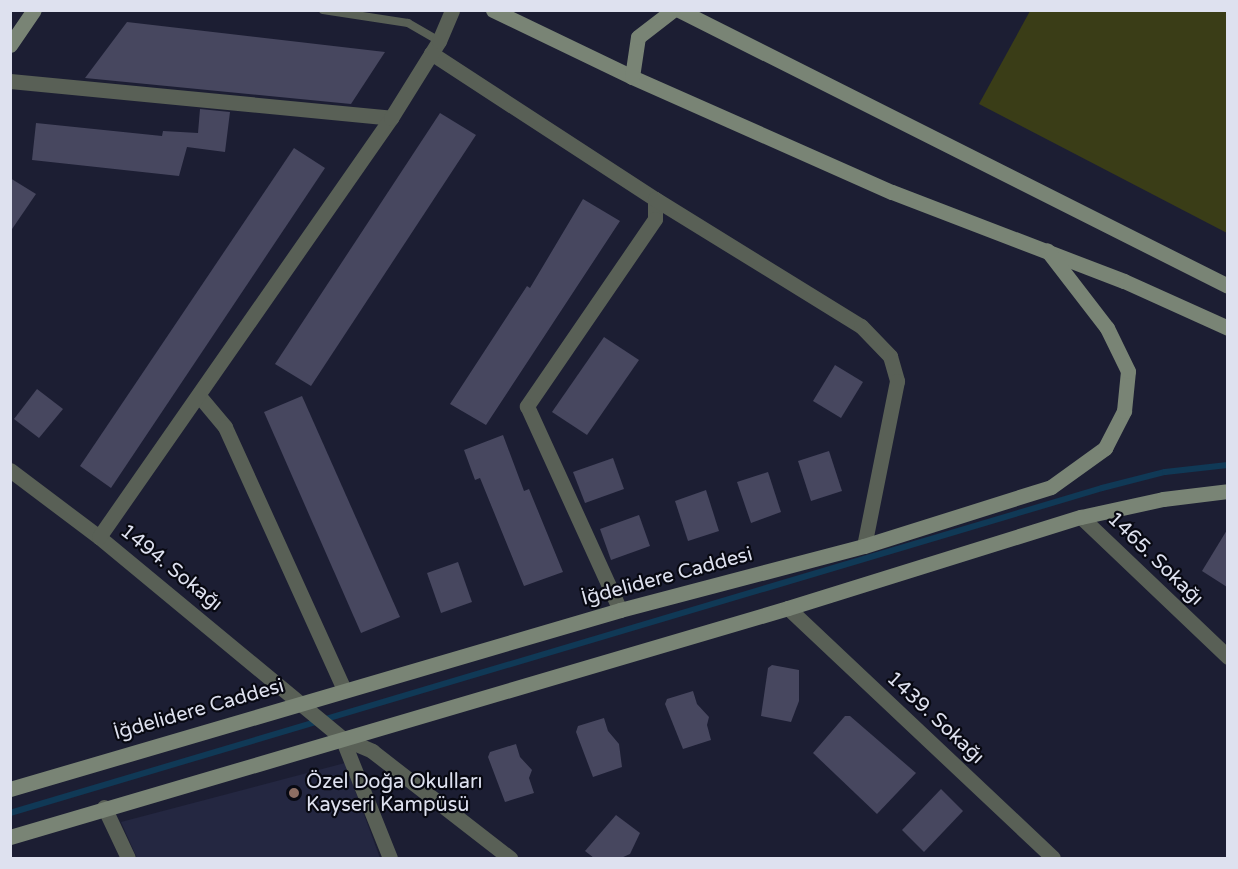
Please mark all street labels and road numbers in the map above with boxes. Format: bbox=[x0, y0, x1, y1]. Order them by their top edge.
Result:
street label: 1465. Sokağı bbox=[1102, 507, 1208, 611]
street label: 1494. Sokağı bbox=[115, 519, 227, 617]
street label: İğdelidere Caddesi bbox=[579, 543, 755, 611]
street label: 1439. Sokağı bbox=[881, 667, 989, 769]
street label: İğdelidere Caddesi bbox=[111, 674, 287, 746]

